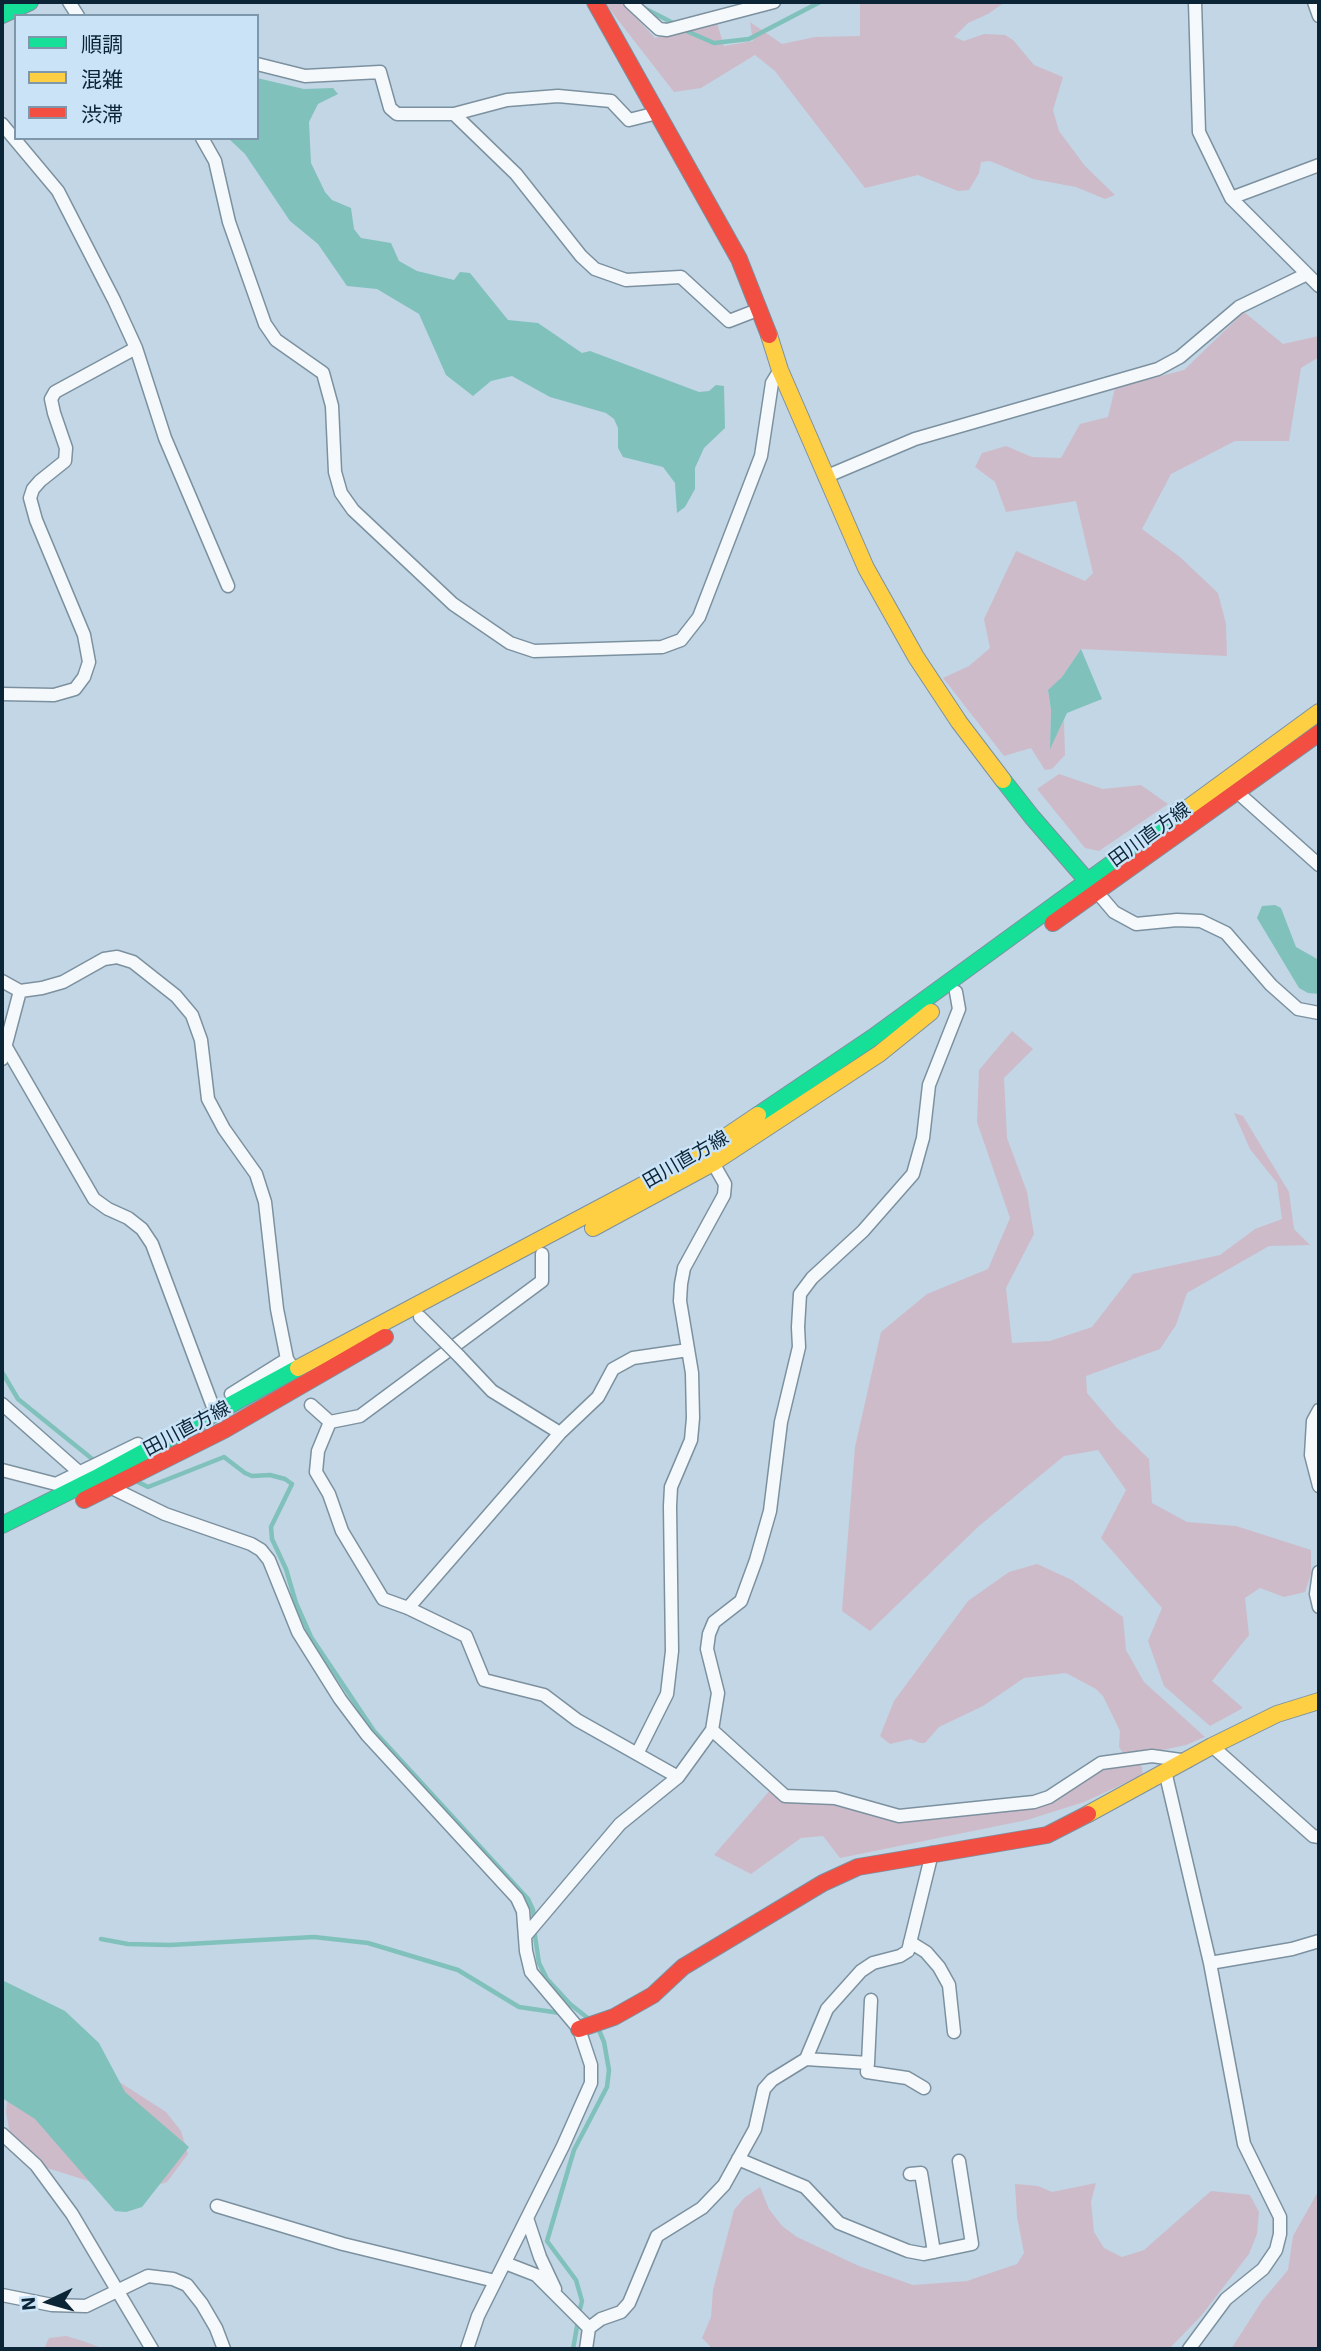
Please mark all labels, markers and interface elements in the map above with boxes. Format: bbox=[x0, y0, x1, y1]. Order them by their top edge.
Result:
legend bbox=[14, 14, 259, 140]
text: 順調 bbox=[81, 30, 123, 58]
text: 混雑 bbox=[81, 65, 123, 93]
text: 渋滞 bbox=[81, 100, 123, 128]
street label: 田川直方線 bbox=[1105, 798, 1195, 872]
street label: 田川直方線 bbox=[639, 1126, 733, 1194]
street label: 田川直方線 bbox=[140, 1397, 234, 1461]
north arrow bbox=[14, 2267, 84, 2337]
text: N bbox=[16, 2296, 41, 2312]

